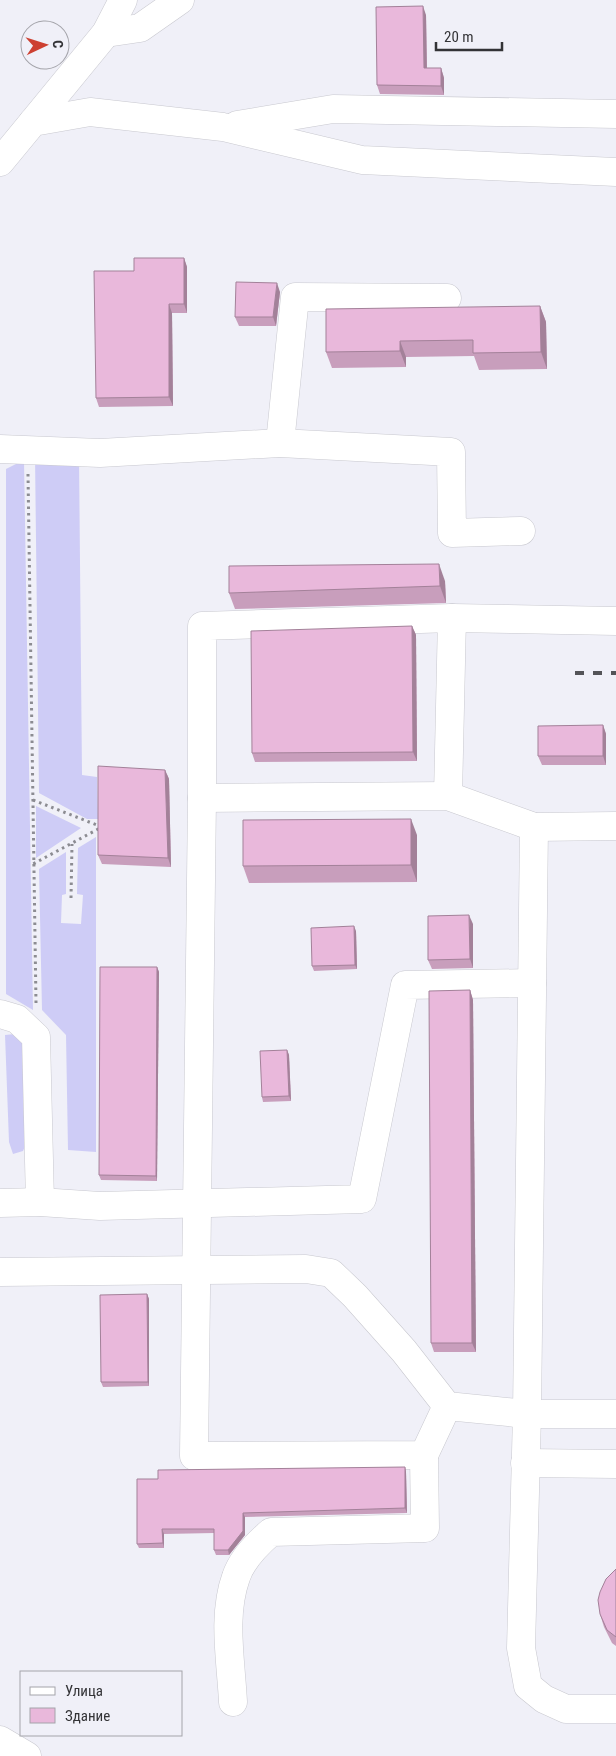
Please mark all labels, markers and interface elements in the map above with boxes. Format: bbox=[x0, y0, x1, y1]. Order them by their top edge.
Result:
north arrow bbox=[20, 20, 70, 70]
scale bar bbox=[436, 20, 502, 52]
text: 20 m bbox=[444, 28, 474, 46]
text: С bbox=[50, 40, 66, 49]
legend bbox=[20, 1671, 182, 1736]
text: Улица bbox=[65, 1682, 103, 1700]
text: Здание bbox=[65, 1707, 110, 1725]

